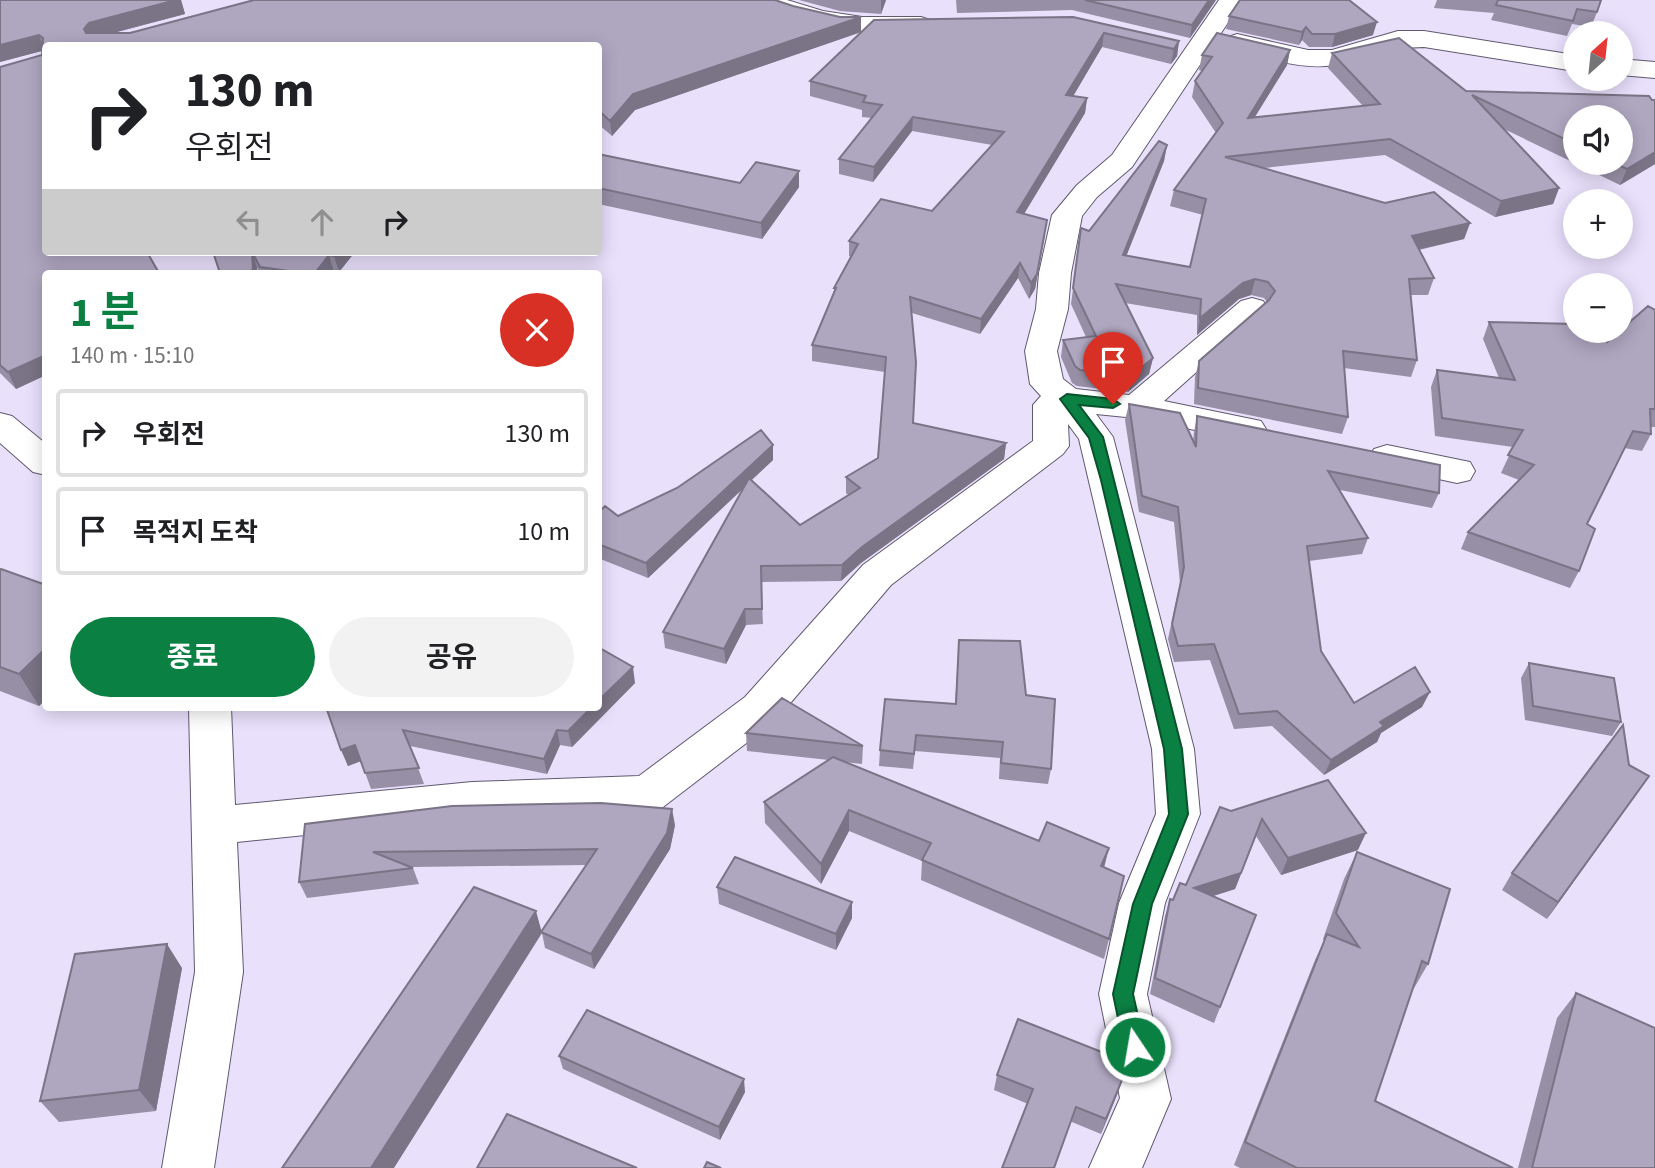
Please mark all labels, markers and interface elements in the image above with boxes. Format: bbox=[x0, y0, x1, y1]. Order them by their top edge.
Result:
north arrow bbox=[1563, 21, 1633, 91]
map controls bbox=[1563, 21, 1633, 343]
text: 130 m bbox=[185, 56, 314, 126]
icon: right bbox=[70, 70, 161, 161]
button: sound bbox=[1563, 105, 1633, 175]
text: 우회전 bbox=[185, 125, 273, 171]
button: + bbox=[1563, 189, 1633, 259]
icon: left bbox=[230, 203, 268, 241]
icon: ahead bbox=[303, 203, 341, 241]
icon: right bbox=[376, 203, 414, 241]
button: − bbox=[1563, 273, 1633, 343]
text: 1 분 bbox=[70, 283, 139, 343]
button: close bbox=[500, 293, 574, 367]
pin bbox=[1083, 332, 1143, 404]
text: 140 m · 15:10 bbox=[70, 339, 194, 372]
icon: arrive bbox=[1094, 343, 1132, 381]
icon: right bbox=[74, 414, 112, 452]
text: 130 m bbox=[504, 415, 570, 452]
text: 우회전 bbox=[133, 416, 205, 453]
icon: arrive bbox=[74, 512, 112, 550]
text: 10 m bbox=[517, 513, 570, 550]
text: 목적지 도착 bbox=[133, 514, 258, 551]
button: 종료 bbox=[70, 617, 315, 697]
button: 공유 bbox=[329, 617, 574, 697]
position arrow bbox=[1098, 1010, 1172, 1084]

